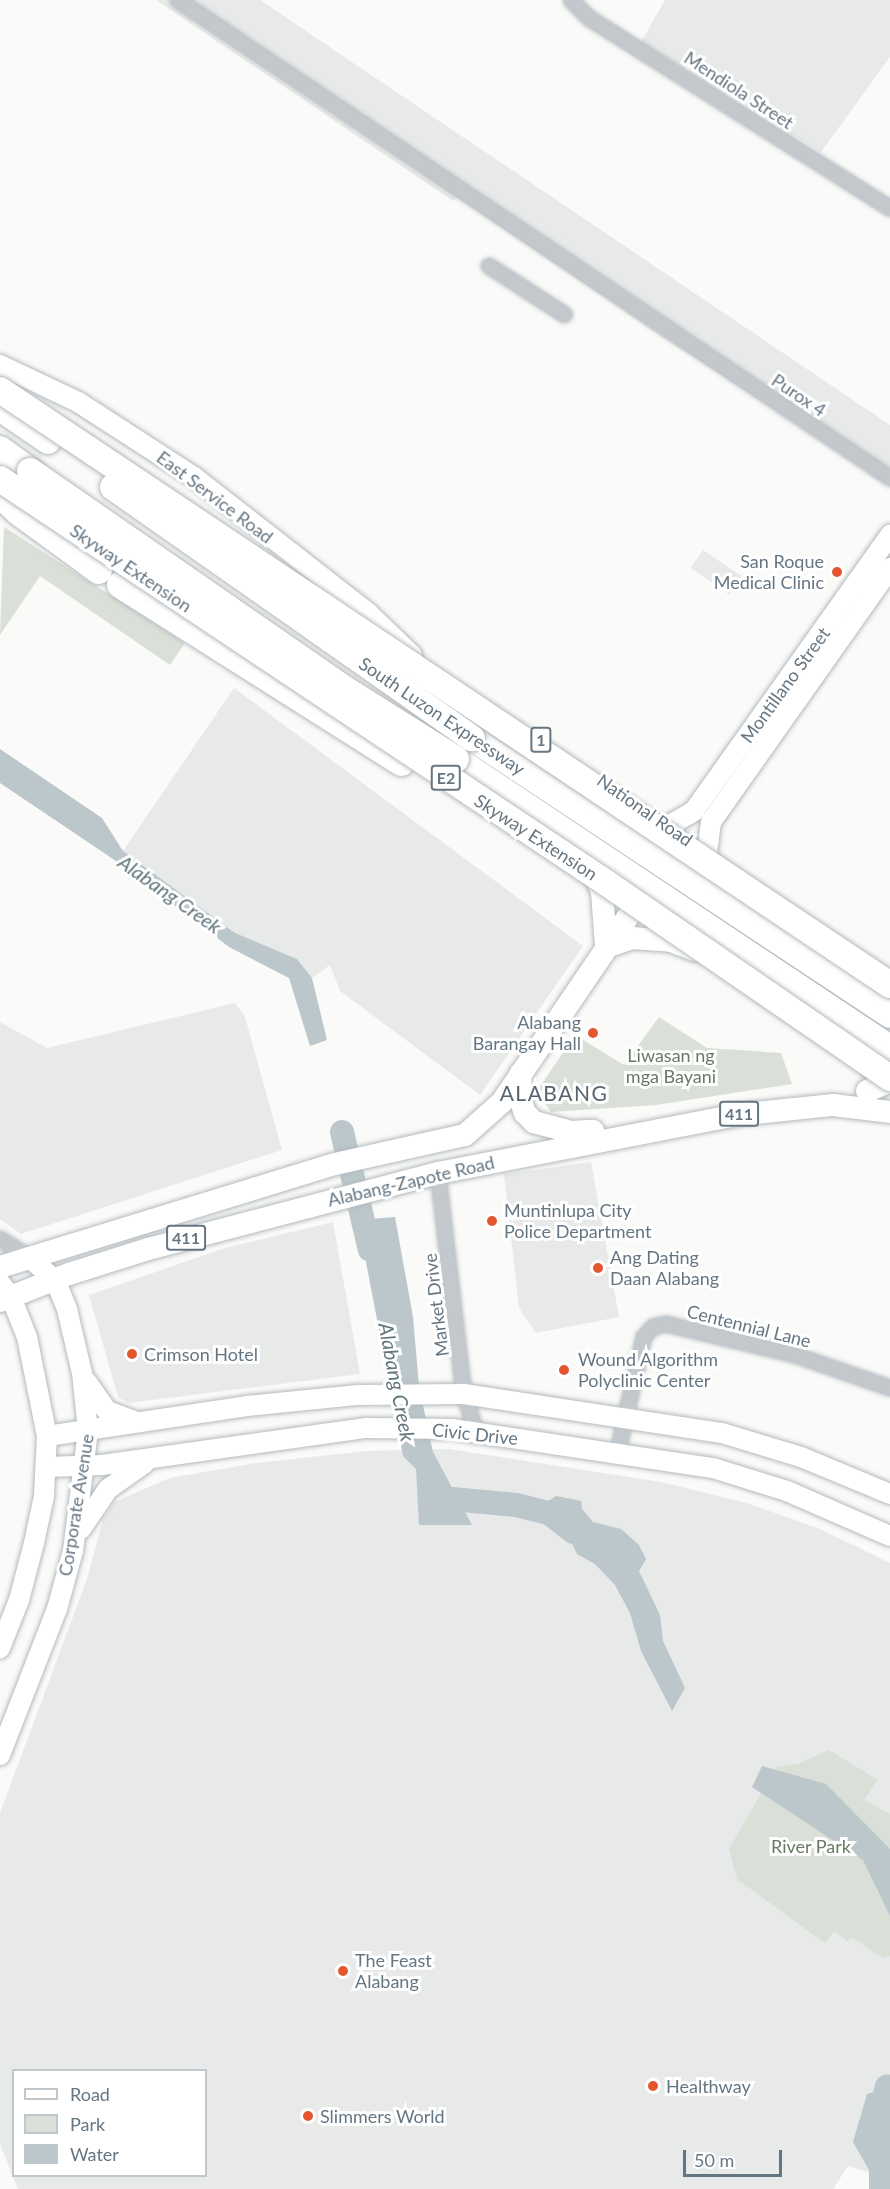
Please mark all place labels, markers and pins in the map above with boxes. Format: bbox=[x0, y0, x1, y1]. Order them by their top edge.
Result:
place label: San Roque Medical Clinic bbox=[714, 551, 824, 594]
marker: San Roque Medical Clinic bbox=[828, 563, 846, 581]
place label: Alabang Barangay Hall bbox=[472, 1012, 581, 1054]
marker: Alabang Barangay Hall bbox=[586, 1026, 600, 1040]
place label: Muntinlupa City Police Department bbox=[504, 1200, 651, 1242]
marker: Muntinlupa City Police Department bbox=[485, 1214, 499, 1228]
place label: Ang Dating Daan Alabang bbox=[610, 1247, 720, 1290]
marker: Ang Dating Daan Alabang bbox=[591, 1261, 605, 1275]
place label: Crimson Hotel bbox=[144, 1343, 258, 1365]
marker: Crimson Hotel bbox=[125, 1347, 139, 1361]
place label: Wound Algorithm Polyclinic Center bbox=[578, 1349, 719, 1392]
marker: Wound Algorithm Polyclinic Center bbox=[555, 1361, 573, 1379]
place label: The Feast Alabang bbox=[355, 1950, 432, 1992]
marker: The Feast Alabang bbox=[336, 1964, 350, 1978]
place label: Healthway bbox=[666, 2075, 751, 2097]
marker: Healthway bbox=[644, 2077, 662, 2095]
place label: Slimmers World bbox=[320, 2105, 445, 2127]
marker: Slimmers World bbox=[301, 2109, 315, 2123]

